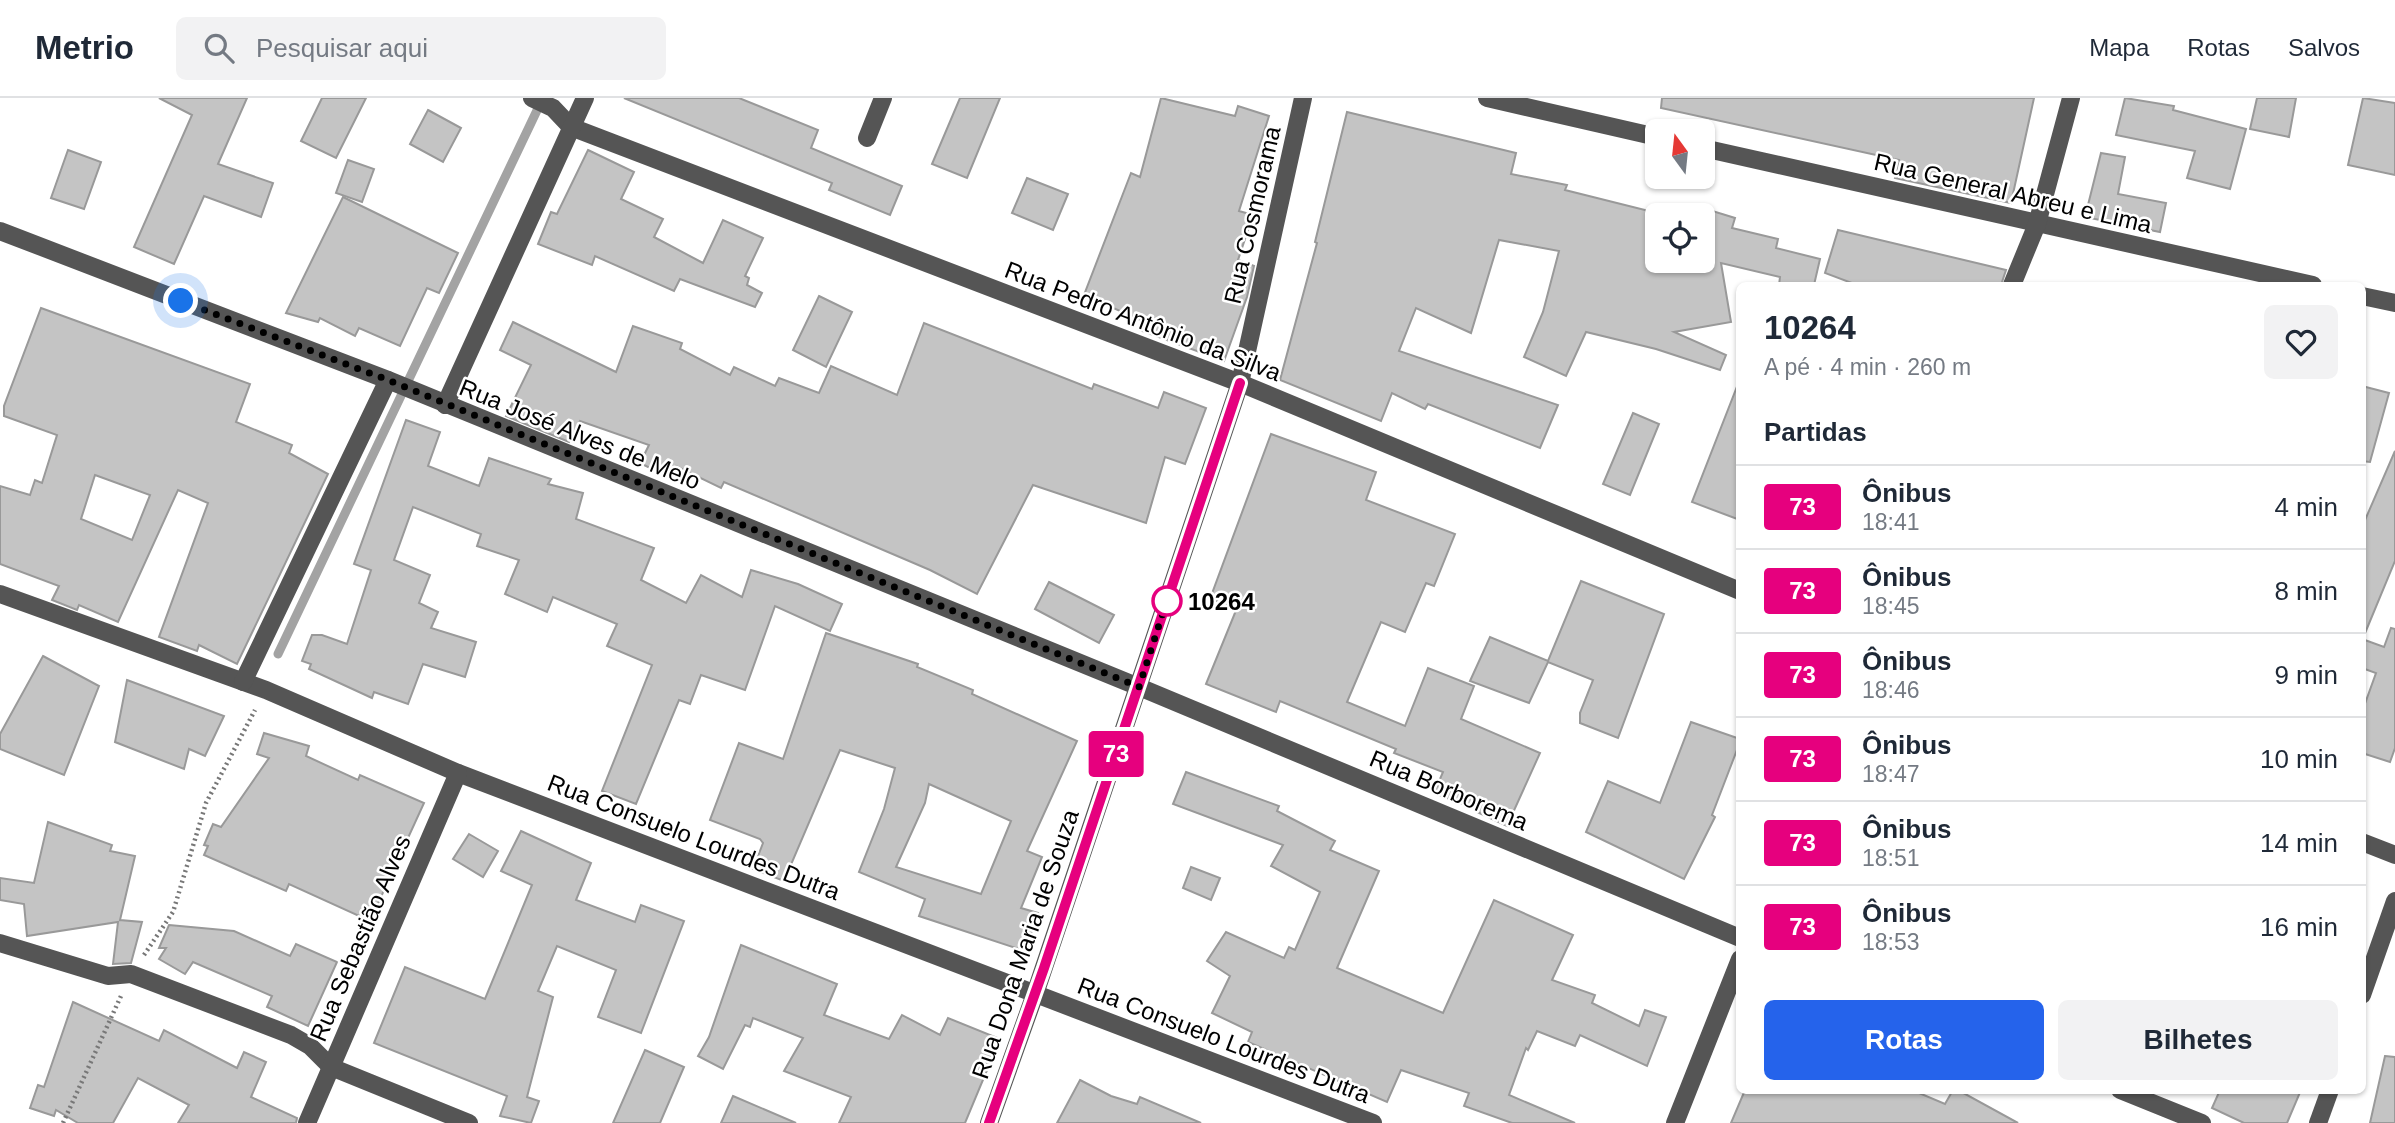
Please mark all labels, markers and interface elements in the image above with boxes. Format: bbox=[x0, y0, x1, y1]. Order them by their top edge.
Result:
search box bbox=[176, 17, 666, 80]
text: Metrio bbox=[35, 29, 134, 66]
icon: search bbox=[200, 29, 238, 67]
text: Pesquisar aqui bbox=[256, 33, 428, 63]
text: Mapa bbox=[2089, 34, 2149, 61]
text: Rotas bbox=[2187, 34, 2250, 61]
text: Salvos bbox=[2288, 34, 2360, 61]
north arrow bbox=[1645, 119, 1715, 189]
map controls bbox=[1645, 119, 1715, 273]
street label: Rua Cosmorama bbox=[1218, 123, 1286, 306]
street label: Rua General Abreu e Lima bbox=[1872, 148, 2155, 238]
button: locate bbox=[1645, 203, 1715, 273]
street label: Rua Pedro Antônio da Silva bbox=[1001, 256, 1285, 386]
your location bbox=[163, 283, 198, 318]
button: heart bbox=[2264, 305, 2338, 379]
text: 10264 bbox=[1764, 309, 1856, 346]
text: A pé · 4 min · 260 m bbox=[1764, 354, 1971, 380]
street label: Rua José Alves de Melo bbox=[456, 373, 704, 495]
text: Partidas bbox=[1764, 417, 1867, 447]
text: Ônibus bbox=[1862, 478, 1952, 508]
text: 4 min bbox=[2274, 492, 2338, 522]
text: 73 bbox=[1789, 493, 1816, 520]
text: 18:41 bbox=[1862, 509, 1920, 535]
text: Ônibus bbox=[1862, 562, 1952, 592]
text: 8 min bbox=[2274, 576, 2338, 606]
text: 73 bbox=[1789, 577, 1816, 604]
marker: 10264 bbox=[1152, 586, 1182, 616]
place label: 10264 bbox=[1188, 588, 1255, 615]
text: 18:45 bbox=[1862, 593, 1920, 619]
text: Ônibus bbox=[1862, 646, 1952, 676]
text: 9 min bbox=[2274, 660, 2338, 690]
text: 73 bbox=[1789, 661, 1816, 688]
text: 18:46 bbox=[1862, 677, 1920, 703]
text: Ônibus bbox=[1862, 730, 1952, 760]
line badge: 73 bbox=[1084, 731, 1148, 777]
text: 73 bbox=[1103, 740, 1129, 767]
street label: Rua Borborema bbox=[1366, 744, 1533, 836]
text: 10 min bbox=[2260, 744, 2338, 774]
text: 73 bbox=[1789, 745, 1816, 772]
text: 18:47 bbox=[1862, 761, 1920, 787]
street label: Rua Consuelo Lourdes Dutra bbox=[544, 769, 845, 906]
street label: Rua Dona Maria de Souza bbox=[966, 805, 1084, 1082]
text: Ônibus bbox=[1862, 814, 1952, 844]
text: 14 min bbox=[2260, 828, 2338, 858]
text: 73 bbox=[1789, 829, 1816, 856]
street label: Rua Sebastião Alves bbox=[304, 831, 416, 1045]
text: 18:51 bbox=[1862, 845, 1920, 871]
text: Ônibus bbox=[1862, 898, 1952, 928]
text: 16 min bbox=[2260, 912, 2338, 942]
text: 73 bbox=[1789, 913, 1816, 940]
text: 18:53 bbox=[1862, 929, 1920, 955]
street label: Rua Consuelo Lourdes Dutra bbox=[1074, 972, 1375, 1109]
button: Rotas bbox=[1764, 1000, 2044, 1080]
button: Bilhetes bbox=[2058, 1000, 2338, 1080]

